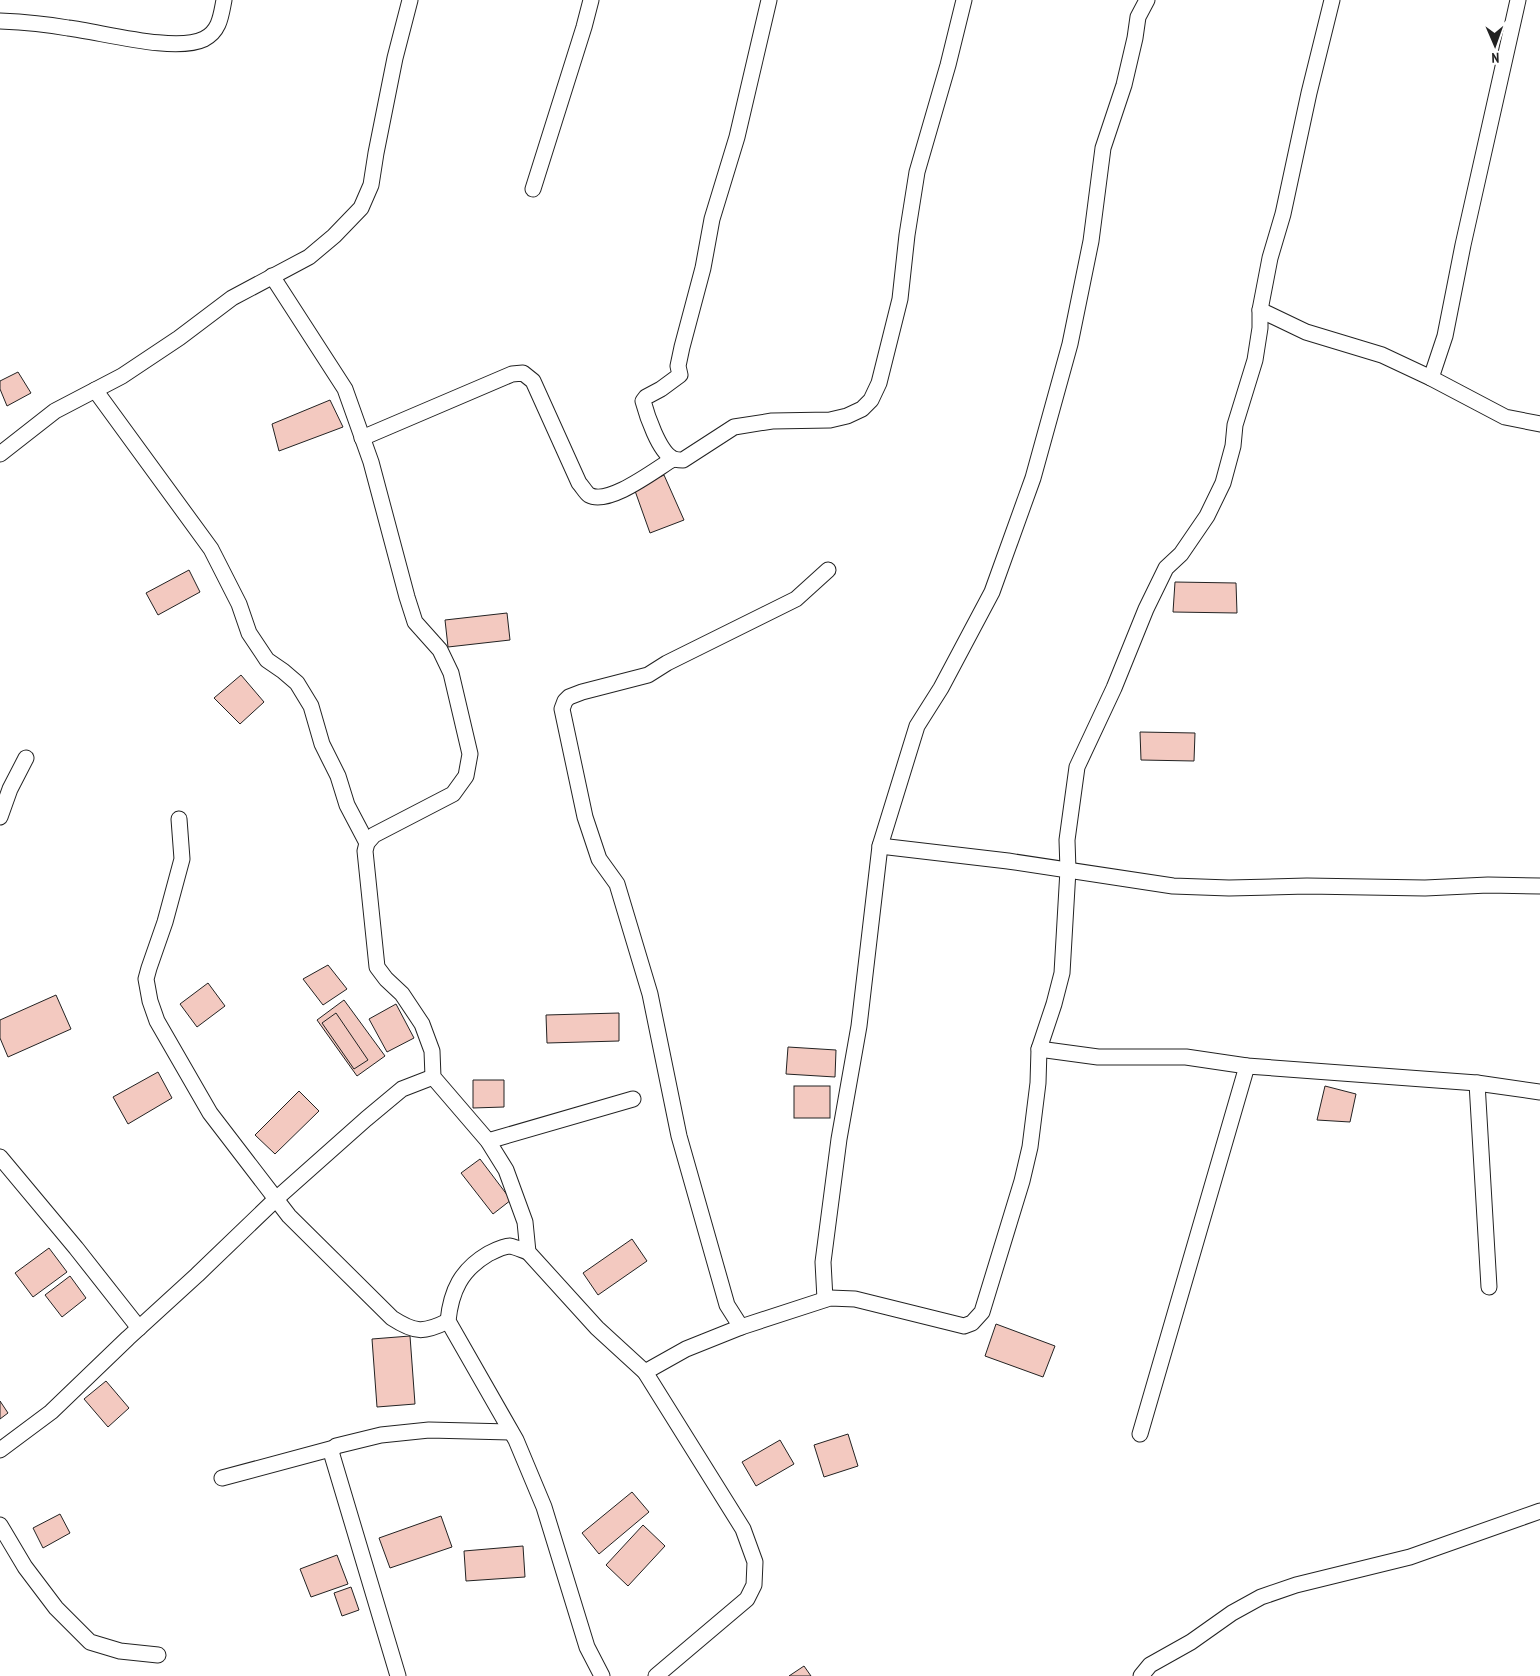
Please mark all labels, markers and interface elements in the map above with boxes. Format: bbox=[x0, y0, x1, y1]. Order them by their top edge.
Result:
north arrow bbox=[1470, 20, 1520, 70]
text: N bbox=[1491, 49, 1500, 67]

